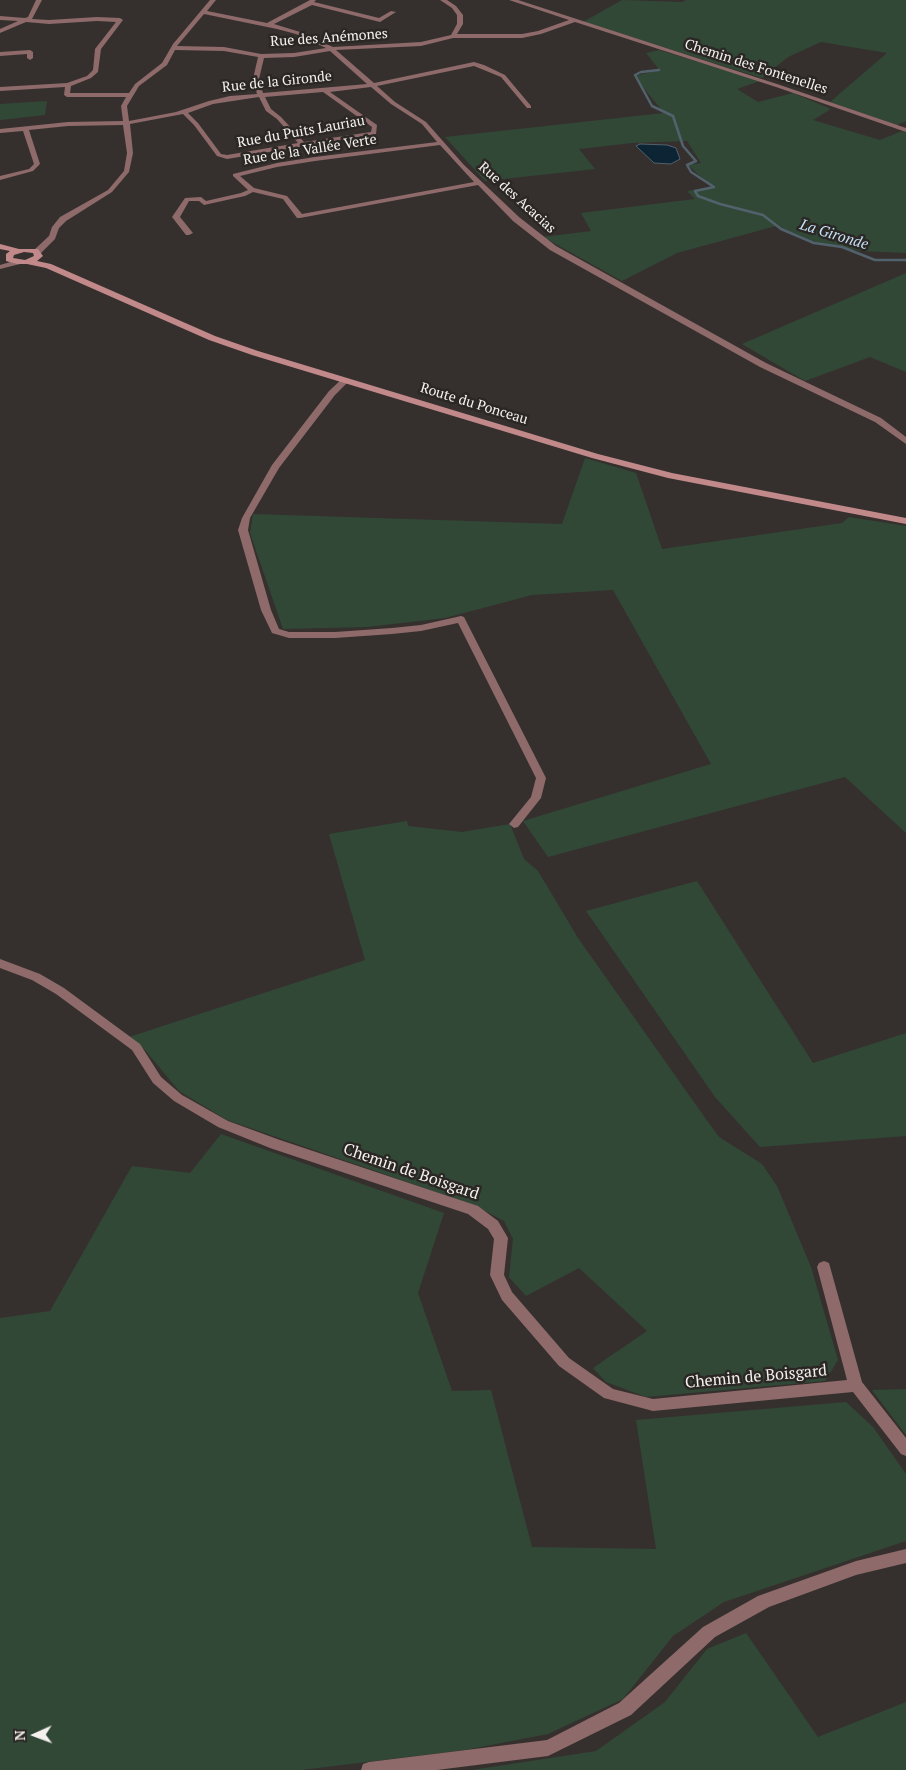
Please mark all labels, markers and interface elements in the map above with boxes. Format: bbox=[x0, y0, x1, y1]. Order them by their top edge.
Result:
street label: Rue des Anémones bbox=[270, 26, 388, 50]
street label: Chemin des Fontenelles bbox=[682, 36, 830, 98]
street label: Rue de la Gironde bbox=[221, 68, 333, 96]
street label: Rue du Puits Lauriau bbox=[236, 112, 366, 152]
street label: Rue de la Vallée Verte bbox=[242, 131, 378, 169]
street label: Rue des Acacias bbox=[475, 159, 559, 237]
water label: La Gironde bbox=[798, 216, 870, 254]
street label: Route du Ponceau bbox=[418, 380, 530, 428]
street label: Chemin de Boisgard bbox=[340, 1140, 482, 1204]
street label: Chemin de Boisgard bbox=[684, 1361, 828, 1393]
north arrow bbox=[10, 1710, 60, 1760]
text: N bbox=[10, 1730, 29, 1741]

